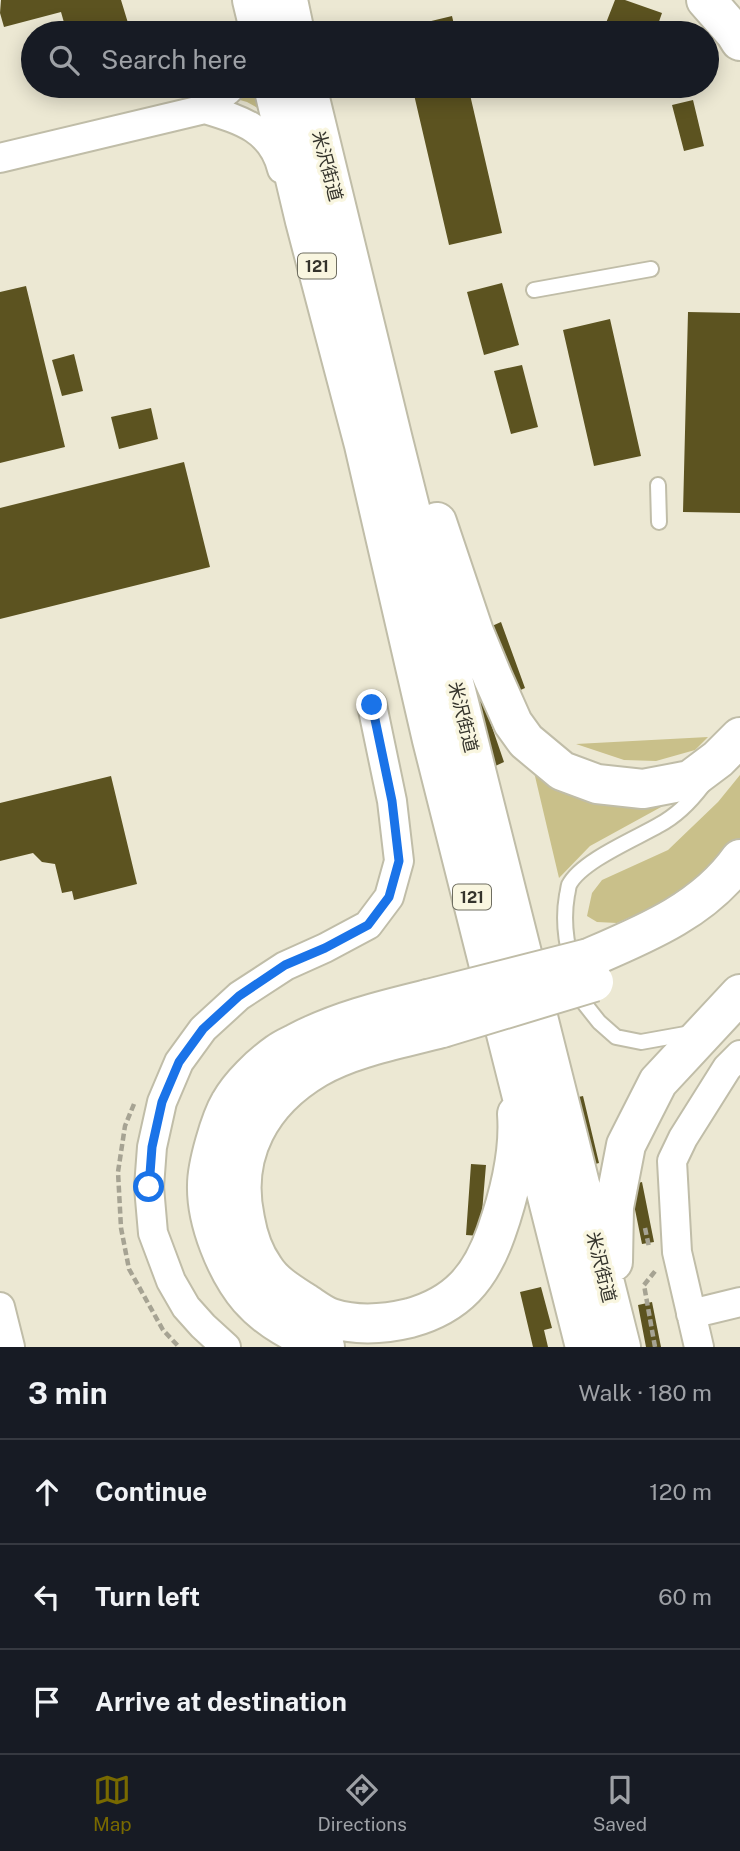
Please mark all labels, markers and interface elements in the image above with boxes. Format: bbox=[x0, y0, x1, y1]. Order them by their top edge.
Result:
search box bbox=[21, 21, 719, 98]
icon: search bbox=[45, 41, 83, 79]
text: Search here bbox=[101, 44, 247, 75]
street label: 米沢街道 bbox=[308, 128, 347, 203]
road number: 121 bbox=[298, 254, 336, 278]
street label: 米沢街道 bbox=[445, 679, 482, 754]
route end bbox=[356, 689, 387, 720]
road number: 121 bbox=[453, 884, 491, 909]
route start bbox=[133, 1171, 164, 1202]
street label: 米沢街道 bbox=[583, 1229, 620, 1304]
text: 3 min bbox=[28, 1375, 107, 1411]
text: Walk · 180 m bbox=[579, 1379, 712, 1406]
icon: ahead bbox=[28, 1473, 66, 1511]
text: Continue bbox=[95, 1476, 207, 1507]
text: 120 m bbox=[649, 1478, 712, 1505]
icon: left bbox=[28, 1578, 66, 1616]
text: Turn left bbox=[95, 1581, 200, 1612]
text: 60 m bbox=[658, 1583, 712, 1610]
icon: arrive bbox=[28, 1683, 66, 1721]
text: Arrive at destination bbox=[95, 1686, 347, 1717]
tab: Map bbox=[93, 1771, 132, 1835]
tab: Directions bbox=[318, 1771, 407, 1835]
tab: Saved bbox=[593, 1771, 647, 1835]

